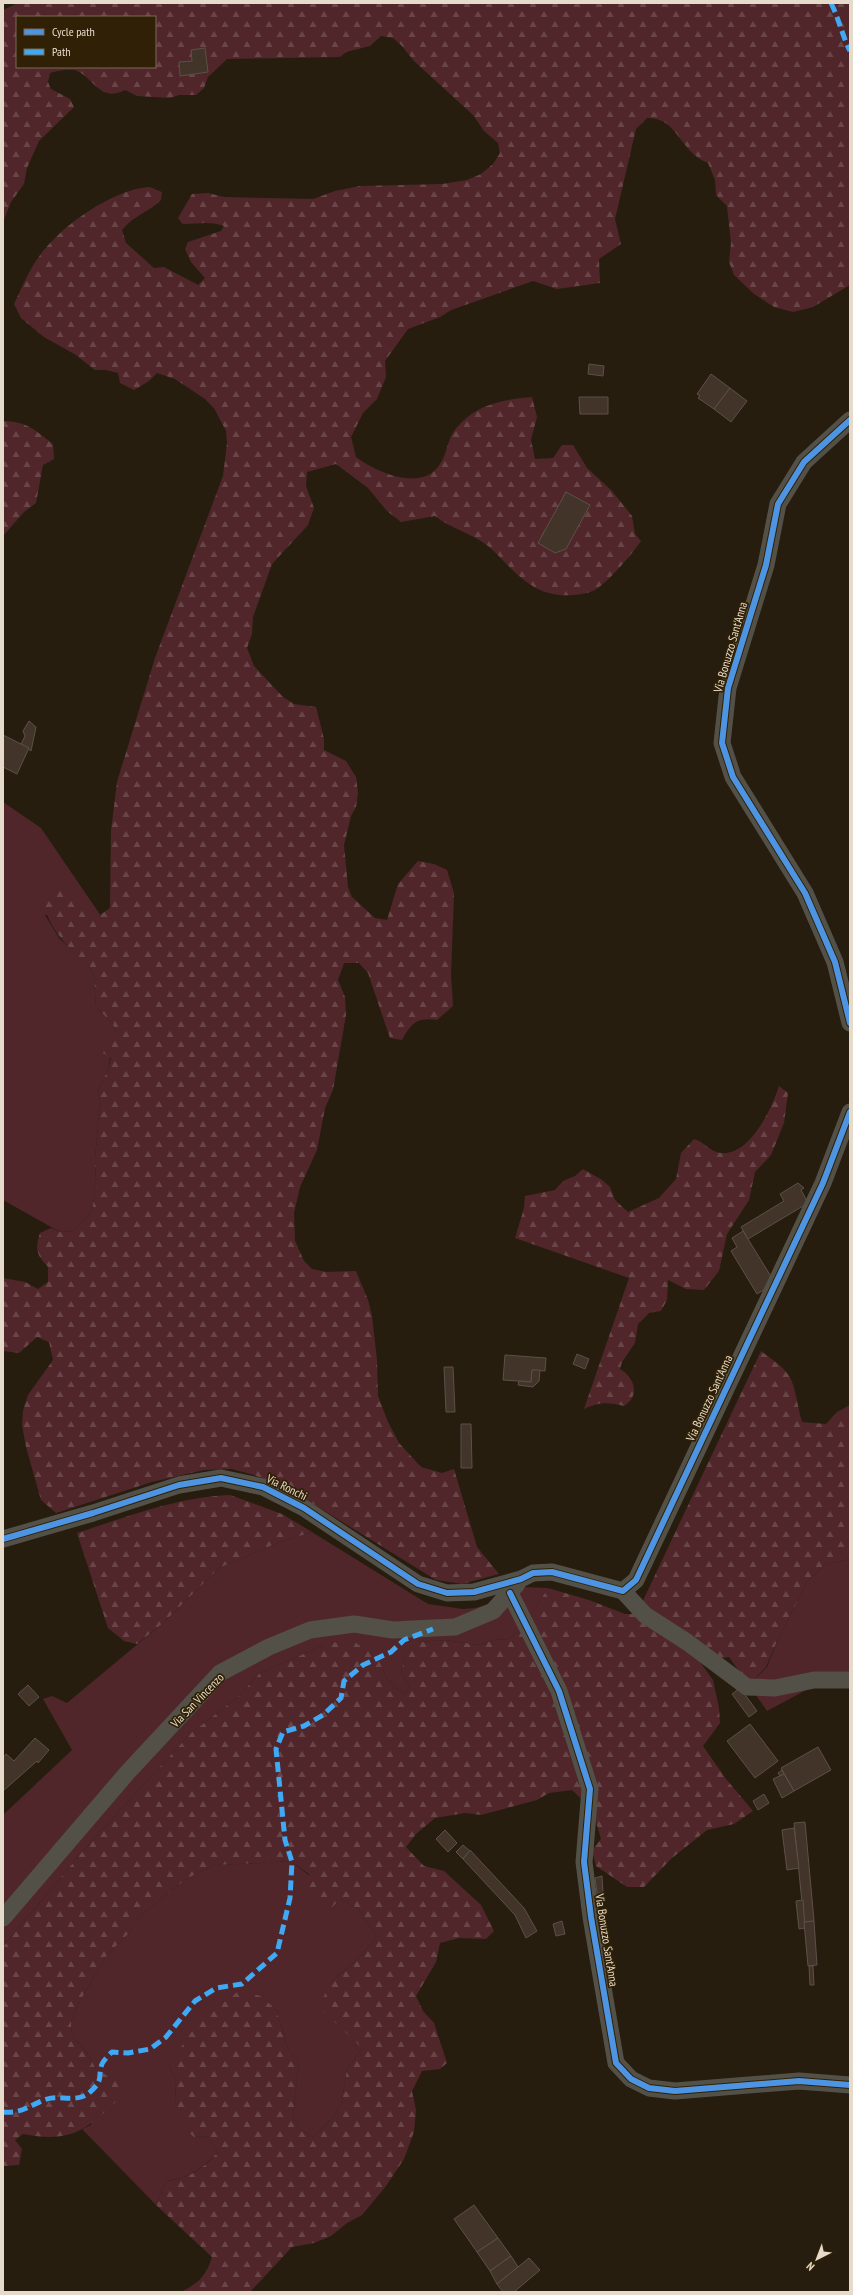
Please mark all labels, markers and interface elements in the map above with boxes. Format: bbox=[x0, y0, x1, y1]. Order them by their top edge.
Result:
legend bbox=[16, 16, 156, 68]
text: Cycle path bbox=[52, 24, 95, 39]
text: Path bbox=[52, 44, 70, 59]
street label: Via Bonuzzo Sant'Anna bbox=[710, 600, 750, 695]
street label: Via Bonuzzo Sant'Anna bbox=[682, 1352, 736, 1444]
street label: Via Ronchi bbox=[263, 1470, 310, 1503]
street label: Via San Vincenzo bbox=[167, 1670, 227, 1731]
street label: Via Bonuzzo Sant'Anna bbox=[592, 1892, 622, 1988]
north arrow bbox=[797, 2239, 837, 2279]
text: N bbox=[803, 2259, 817, 2274]

